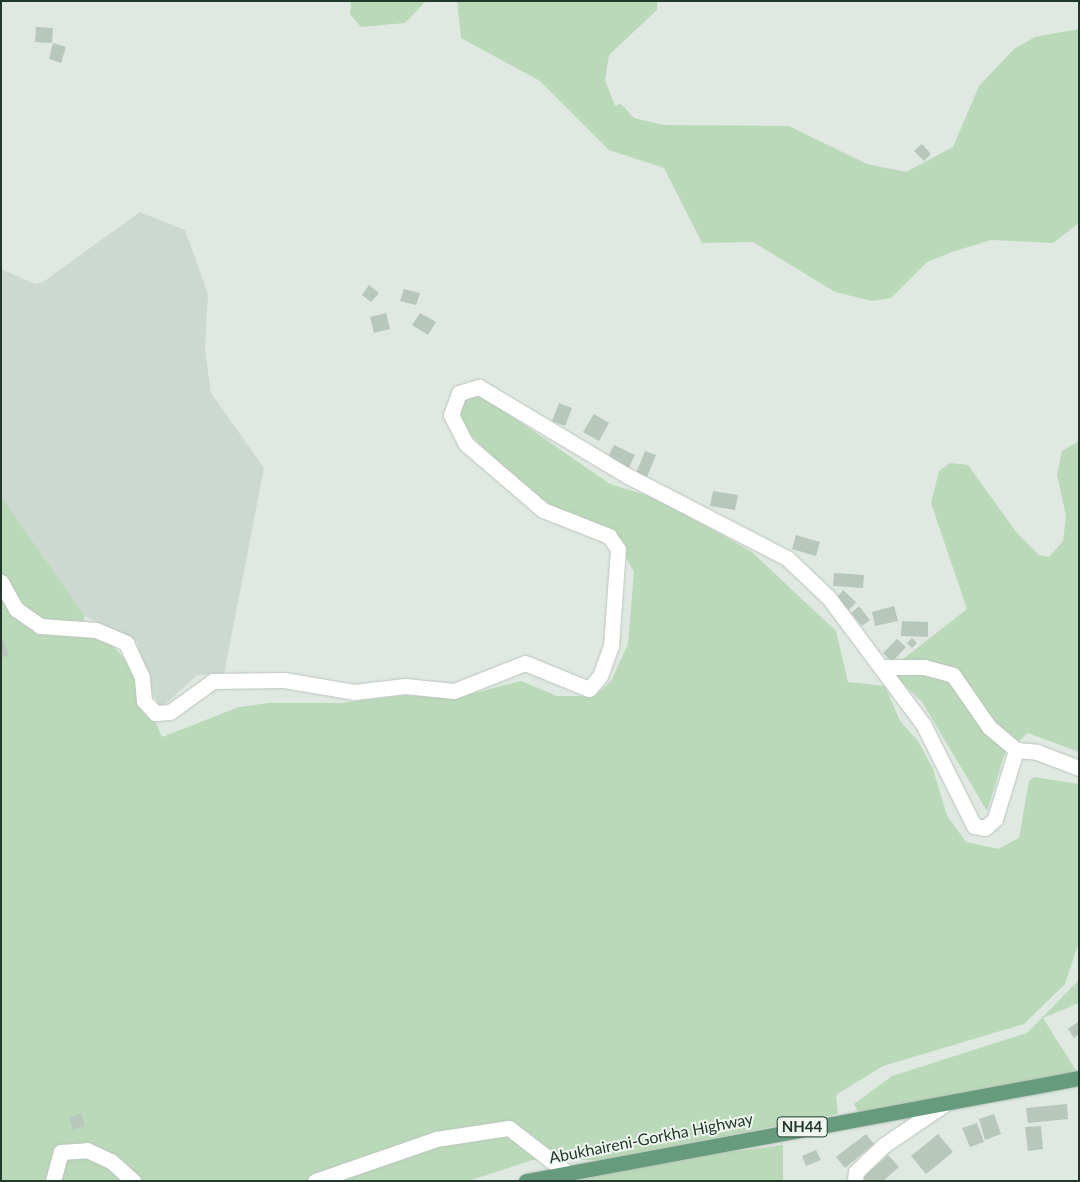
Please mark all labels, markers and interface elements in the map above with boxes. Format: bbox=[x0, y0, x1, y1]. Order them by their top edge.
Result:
street label: Abukhaireni-Gorkha Highway bbox=[547, 1109, 755, 1167]
road number: NH44 bbox=[776, 1114, 828, 1140]

